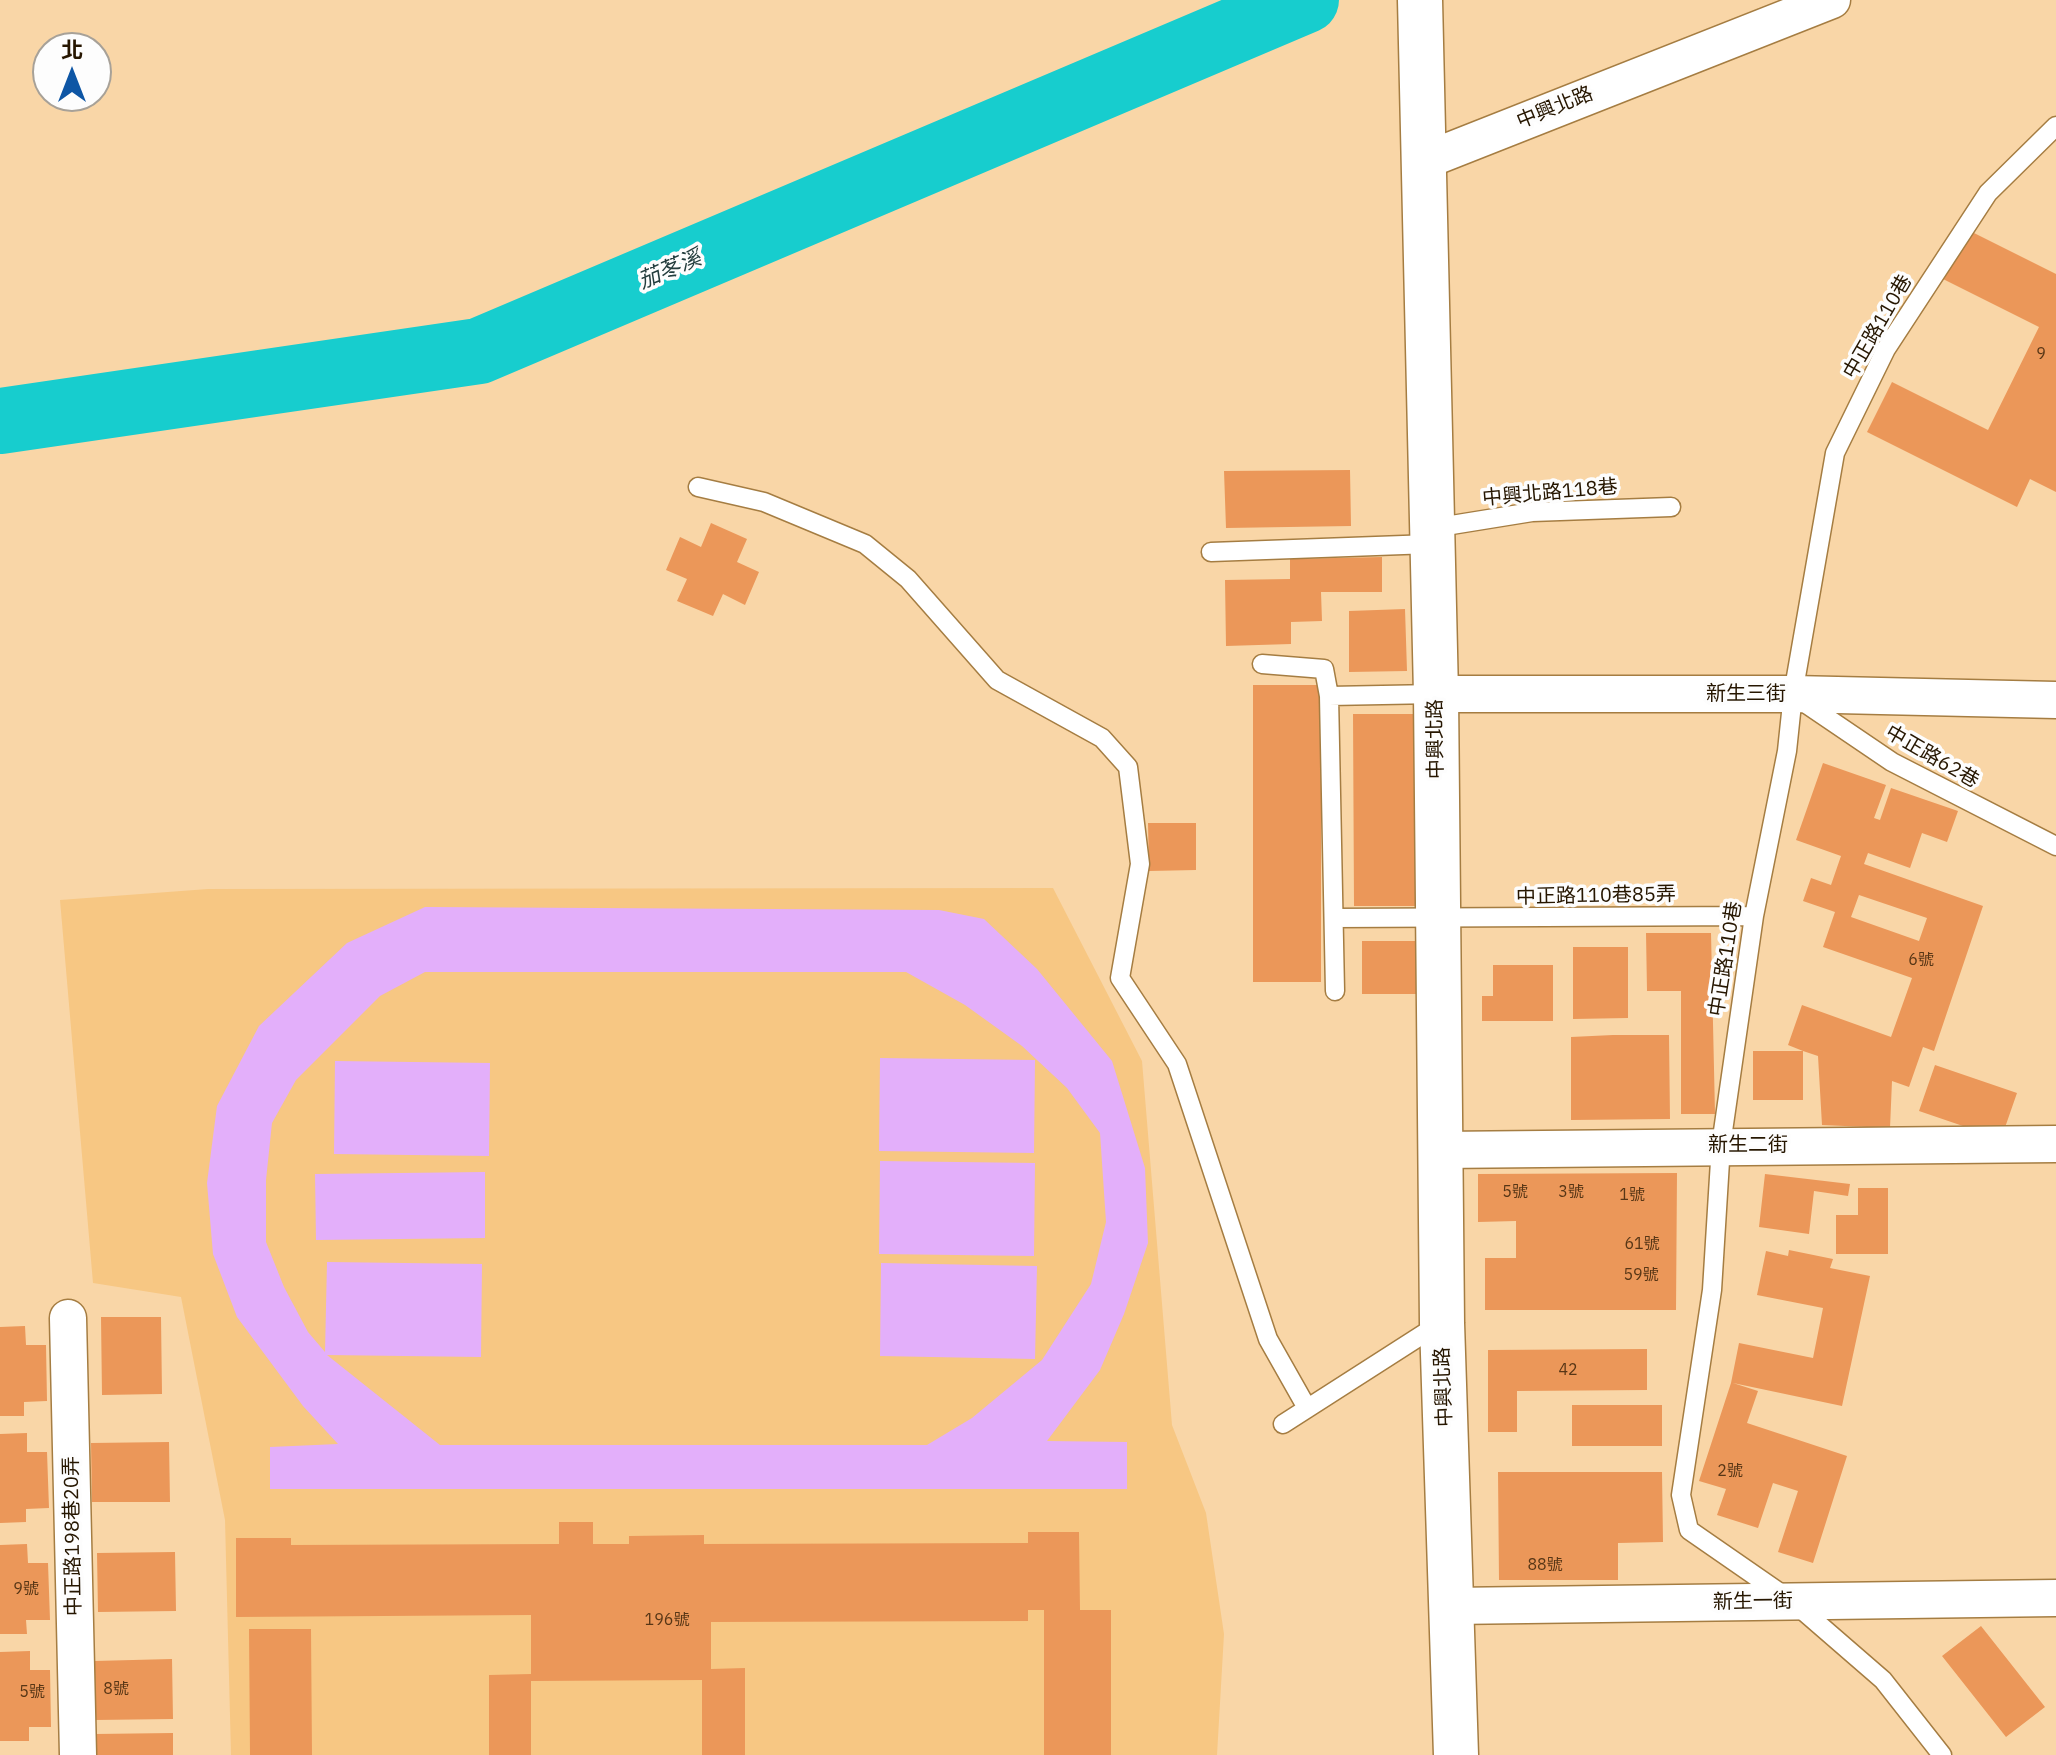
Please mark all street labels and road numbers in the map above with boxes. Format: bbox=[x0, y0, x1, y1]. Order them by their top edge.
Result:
street label: 中興北路 bbox=[1513, 82, 1597, 134]
street label: 中正路110巷 bbox=[1839, 271, 1917, 383]
street label: 中興北路118巷 bbox=[1481, 475, 1619, 511]
street label: 新生三街 bbox=[1706, 682, 1786, 706]
street label: 中興北路 bbox=[1423, 699, 1449, 779]
street label: 中正路62巷 bbox=[1881, 721, 1983, 793]
street label: 中正路110巷85弄 bbox=[1516, 883, 1676, 909]
street label: 中正路110巷 bbox=[1705, 900, 1747, 1018]
street label: 新生二街 bbox=[1708, 1133, 1788, 1157]
street label: 中興北路 bbox=[1431, 1347, 1457, 1427]
street label: 中正路198巷20弄 bbox=[60, 1456, 86, 1616]
street label: 新生一街 bbox=[1713, 1589, 1793, 1615]

